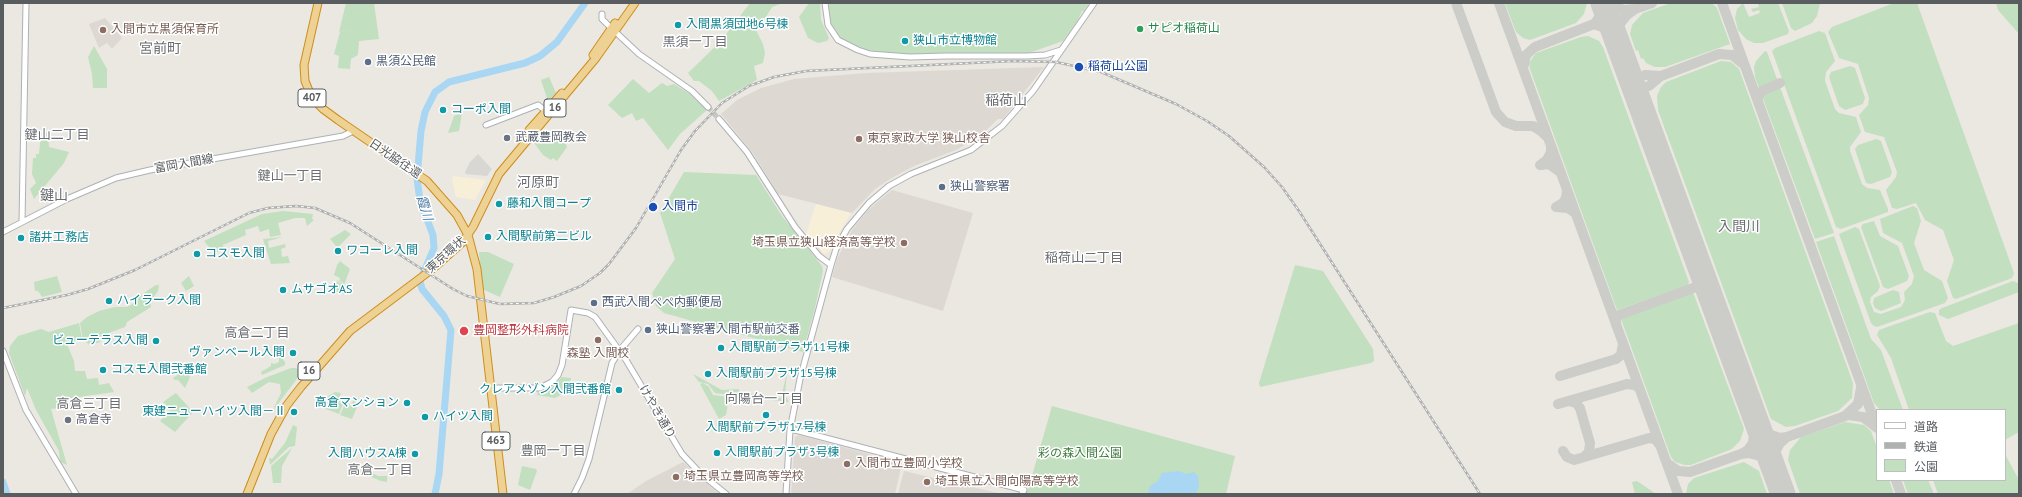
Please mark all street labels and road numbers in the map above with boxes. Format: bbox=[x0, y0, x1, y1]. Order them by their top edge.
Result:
road number: 407 bbox=[298, 89, 326, 107]
road number: 16 bbox=[544, 99, 566, 117]
street label: 日光脇往還 bbox=[366, 136, 424, 182]
street label: 富岡入間線 bbox=[153, 152, 215, 176]
street label: 東京環状 bbox=[423, 234, 469, 276]
road number: 16 bbox=[298, 362, 320, 380]
street label: けやき通り bbox=[636, 382, 678, 442]
road number: 463 bbox=[482, 432, 510, 450]

